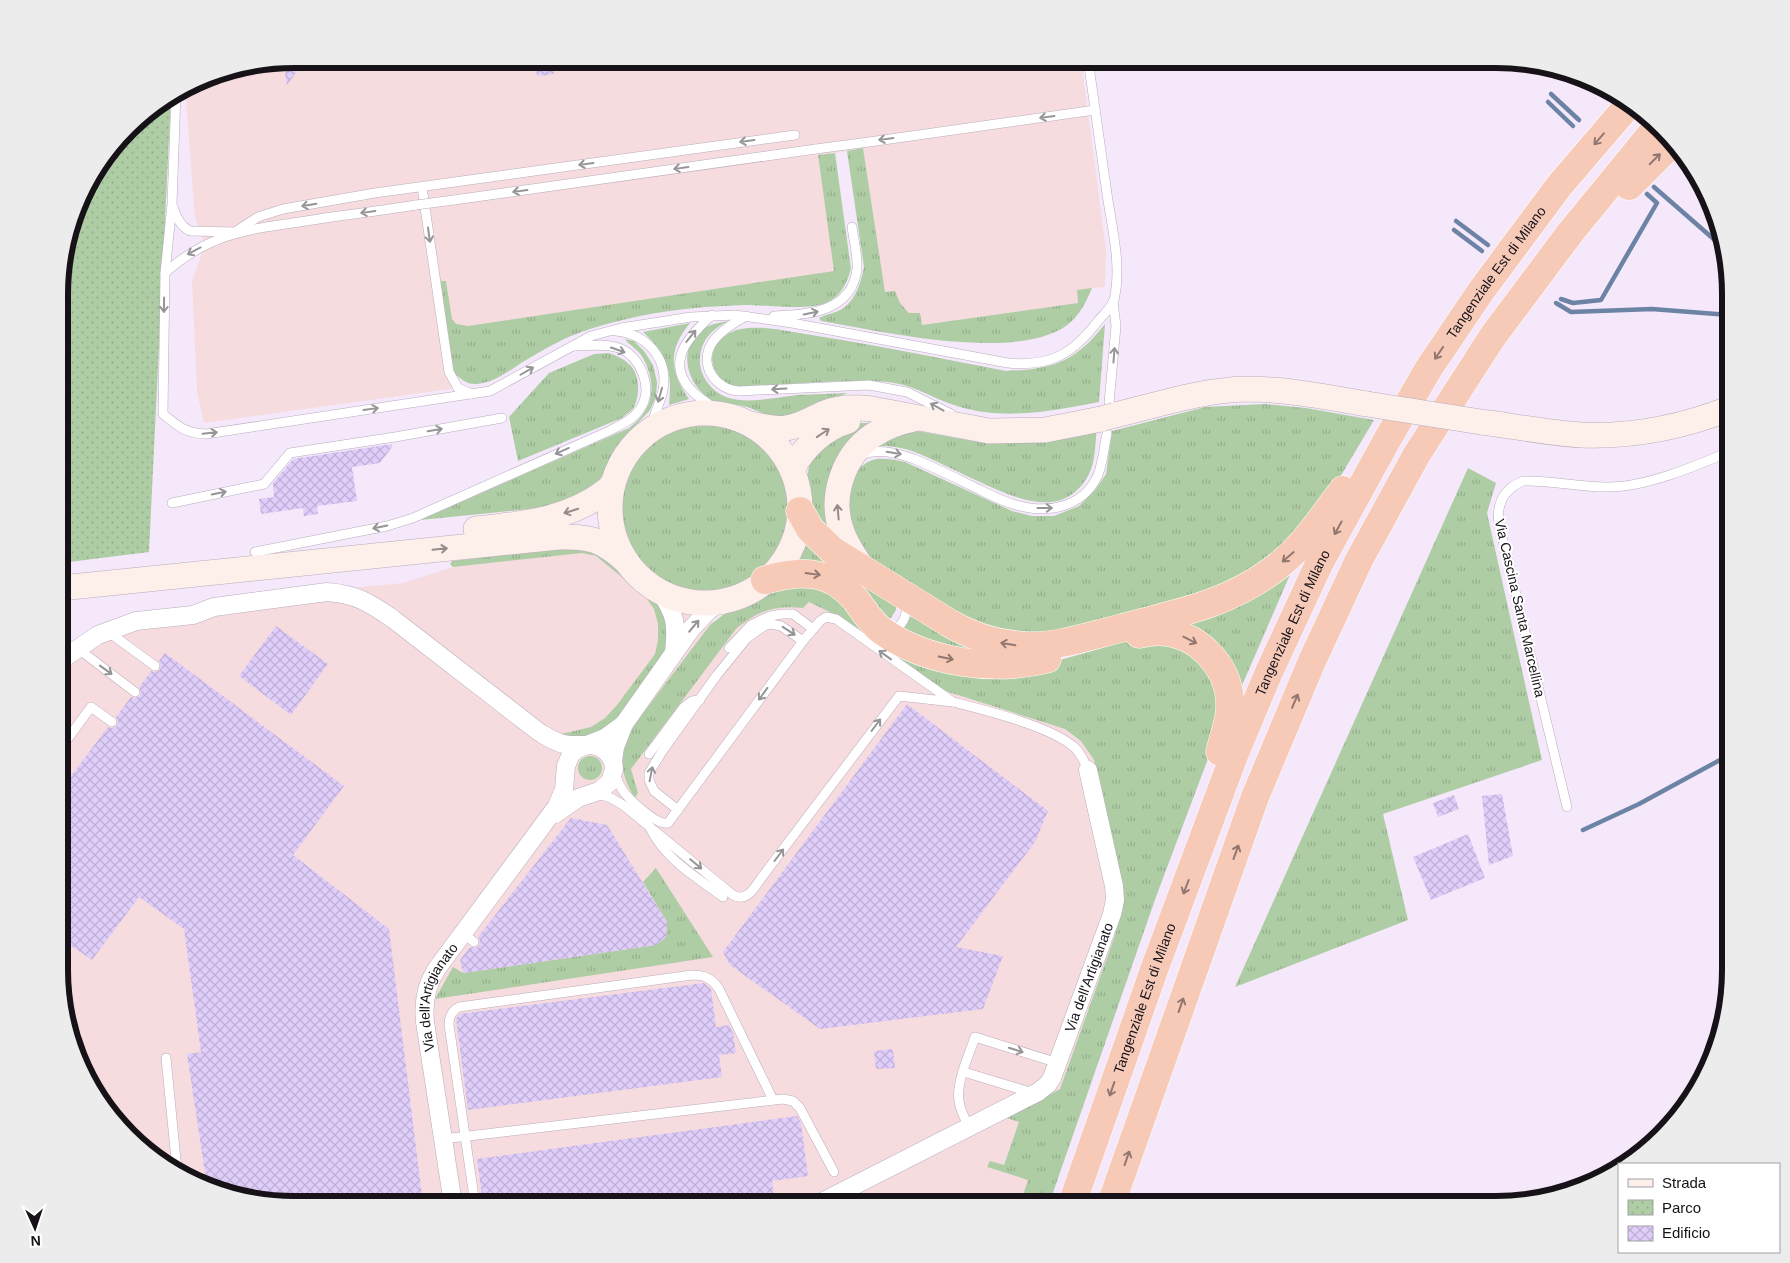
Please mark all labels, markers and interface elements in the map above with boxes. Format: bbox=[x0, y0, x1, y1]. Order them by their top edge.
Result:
one-way arrow bbox=[1039, 112, 1055, 122]
one-way arrow bbox=[1593, 132, 1604, 145]
one-way arrow bbox=[878, 135, 894, 145]
one-way arrow bbox=[739, 137, 755, 147]
one-way arrow bbox=[1649, 153, 1661, 165]
one-way arrow bbox=[578, 159, 594, 169]
one-way arrow bbox=[673, 164, 689, 174]
one-way arrow bbox=[512, 186, 528, 196]
one-way arrow bbox=[302, 200, 318, 210]
street label: Tangenziale Est di Milano bbox=[1443, 203, 1549, 342]
one-way arrow bbox=[360, 207, 376, 217]
one-way arrow bbox=[425, 227, 435, 243]
one-way arrow bbox=[186, 246, 201, 256]
one-way arrow bbox=[159, 296, 169, 313]
one-way arrow bbox=[803, 308, 819, 318]
one-way arrow bbox=[686, 329, 697, 342]
one-way arrow bbox=[610, 345, 626, 355]
one-way arrow bbox=[1434, 346, 1444, 360]
one-way arrow bbox=[1109, 347, 1118, 363]
one-way arrow bbox=[520, 366, 534, 376]
one-way arrow bbox=[771, 384, 787, 393]
one-way arrow bbox=[655, 386, 665, 402]
one-way arrow bbox=[930, 402, 945, 412]
one-way arrow bbox=[363, 404, 379, 414]
one-way arrow bbox=[427, 424, 443, 434]
one-way arrow bbox=[202, 428, 218, 438]
one-way arrow bbox=[816, 428, 830, 438]
one-way arrow bbox=[555, 447, 570, 457]
one-way arrow bbox=[885, 449, 901, 459]
one-way arrow bbox=[211, 488, 227, 497]
one-way arrow bbox=[1036, 503, 1053, 513]
one-way arrow bbox=[833, 504, 843, 520]
one-way arrow bbox=[563, 507, 579, 517]
street label: Via Cascina Santa Marcellina bbox=[1492, 517, 1548, 699]
one-way arrow bbox=[1333, 521, 1343, 536]
one-way arrow bbox=[373, 523, 389, 532]
one-way arrow bbox=[432, 544, 448, 554]
street label: Tangenziale Est di Milano bbox=[1252, 547, 1333, 698]
one-way arrow bbox=[1282, 552, 1295, 563]
one-way arrow bbox=[804, 570, 820, 580]
one-way arrow bbox=[689, 619, 700, 632]
one-way arrow bbox=[781, 626, 795, 636]
one-way arrow bbox=[1182, 636, 1197, 645]
one-way arrow bbox=[1000, 638, 1016, 648]
one-way arrow bbox=[878, 650, 892, 660]
one-way arrow bbox=[937, 654, 953, 663]
one-way arrow bbox=[99, 665, 113, 675]
one-way arrow bbox=[758, 687, 769, 700]
one-way arrow bbox=[1291, 693, 1300, 708]
one-way arrow bbox=[871, 719, 882, 732]
one-way arrow bbox=[646, 766, 656, 782]
one-way arrow bbox=[1232, 845, 1241, 860]
one-way arrow bbox=[774, 848, 784, 862]
one-way arrow bbox=[689, 858, 702, 870]
one-way arrow bbox=[1181, 879, 1190, 894]
street label: Via dell'Artigianato bbox=[1061, 920, 1116, 1034]
street label: Tangenziale Est di Milano bbox=[1110, 921, 1179, 1076]
street label: Via dell'Artigianato bbox=[416, 940, 461, 1053]
one-way arrow bbox=[1177, 998, 1186, 1013]
one-way arrow bbox=[1008, 1046, 1024, 1055]
one-way arrow bbox=[1107, 1081, 1117, 1097]
one-way arrow bbox=[1123, 1151, 1132, 1166]
legend bbox=[1618, 1163, 1780, 1253]
text: Strada bbox=[1662, 1174, 1707, 1191]
text: Parco bbox=[1662, 1199, 1701, 1216]
north arrow bbox=[10, 1203, 60, 1253]
text: Edificio bbox=[1662, 1224, 1710, 1241]
text: N bbox=[30, 1233, 41, 1249]

